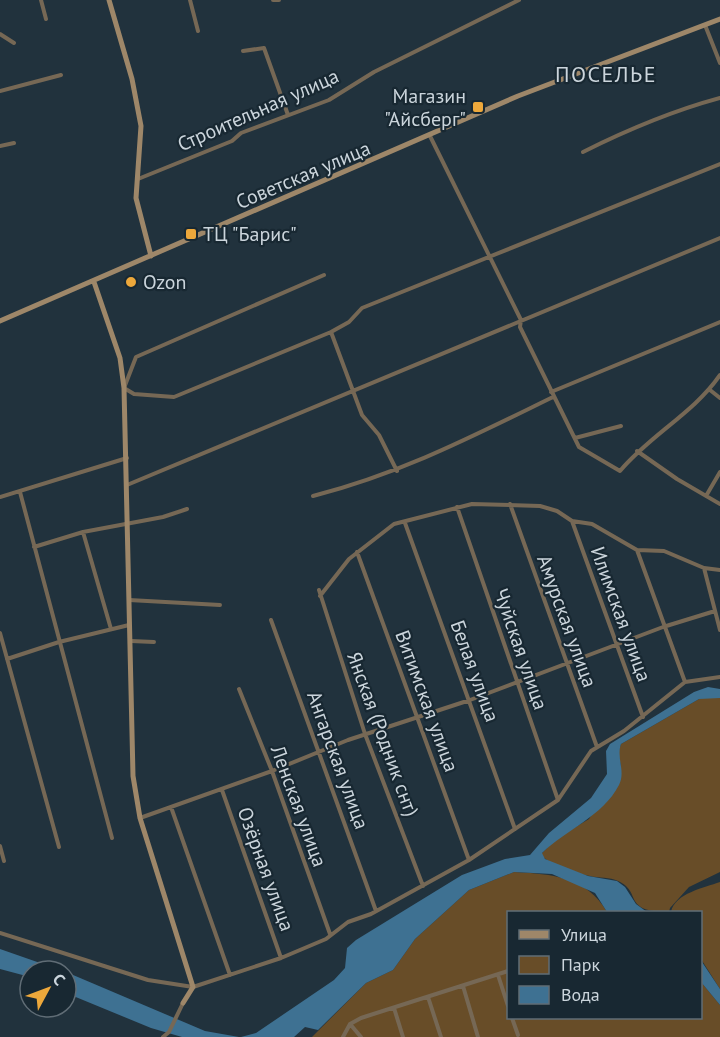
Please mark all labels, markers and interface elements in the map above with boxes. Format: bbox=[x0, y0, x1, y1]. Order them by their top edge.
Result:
district label: ПОСЕЛЬЕ bbox=[555, 60, 657, 88]
street label: Строительная улица bbox=[173, 63, 343, 157]
place label: Магазин "Айсберг" bbox=[384, 83, 466, 132]
marker: Магазин "Айсберг" bbox=[471, 100, 485, 114]
street label: Советская улица bbox=[232, 135, 374, 215]
place label: ТЦ "Барис" bbox=[203, 221, 297, 247]
marker: ТЦ "Барис" bbox=[184, 227, 198, 241]
place label: Ozon bbox=[143, 269, 187, 295]
marker: Ozon bbox=[124, 275, 138, 289]
street label: Илимская улица bbox=[585, 543, 657, 685]
street label: Амурская улица bbox=[531, 551, 603, 691]
street label: Чуйская улица bbox=[488, 585, 554, 713]
street label: Белая улица bbox=[445, 617, 505, 725]
street label: Витимская улица bbox=[389, 627, 465, 775]
street label: Янская (Родник снт) bbox=[341, 648, 425, 820]
street label: Ангарская улица bbox=[301, 687, 375, 833]
street label: Ленская улица bbox=[265, 741, 333, 870]
street label: Озёрная улица bbox=[232, 803, 300, 935]
legend bbox=[507, 911, 702, 1019]
text: Улица bbox=[561, 923, 607, 946]
text: Парк bbox=[561, 953, 601, 976]
north arrow bbox=[18, 959, 78, 1019]
text: С bbox=[49, 969, 70, 989]
text: Вода bbox=[561, 983, 600, 1006]

